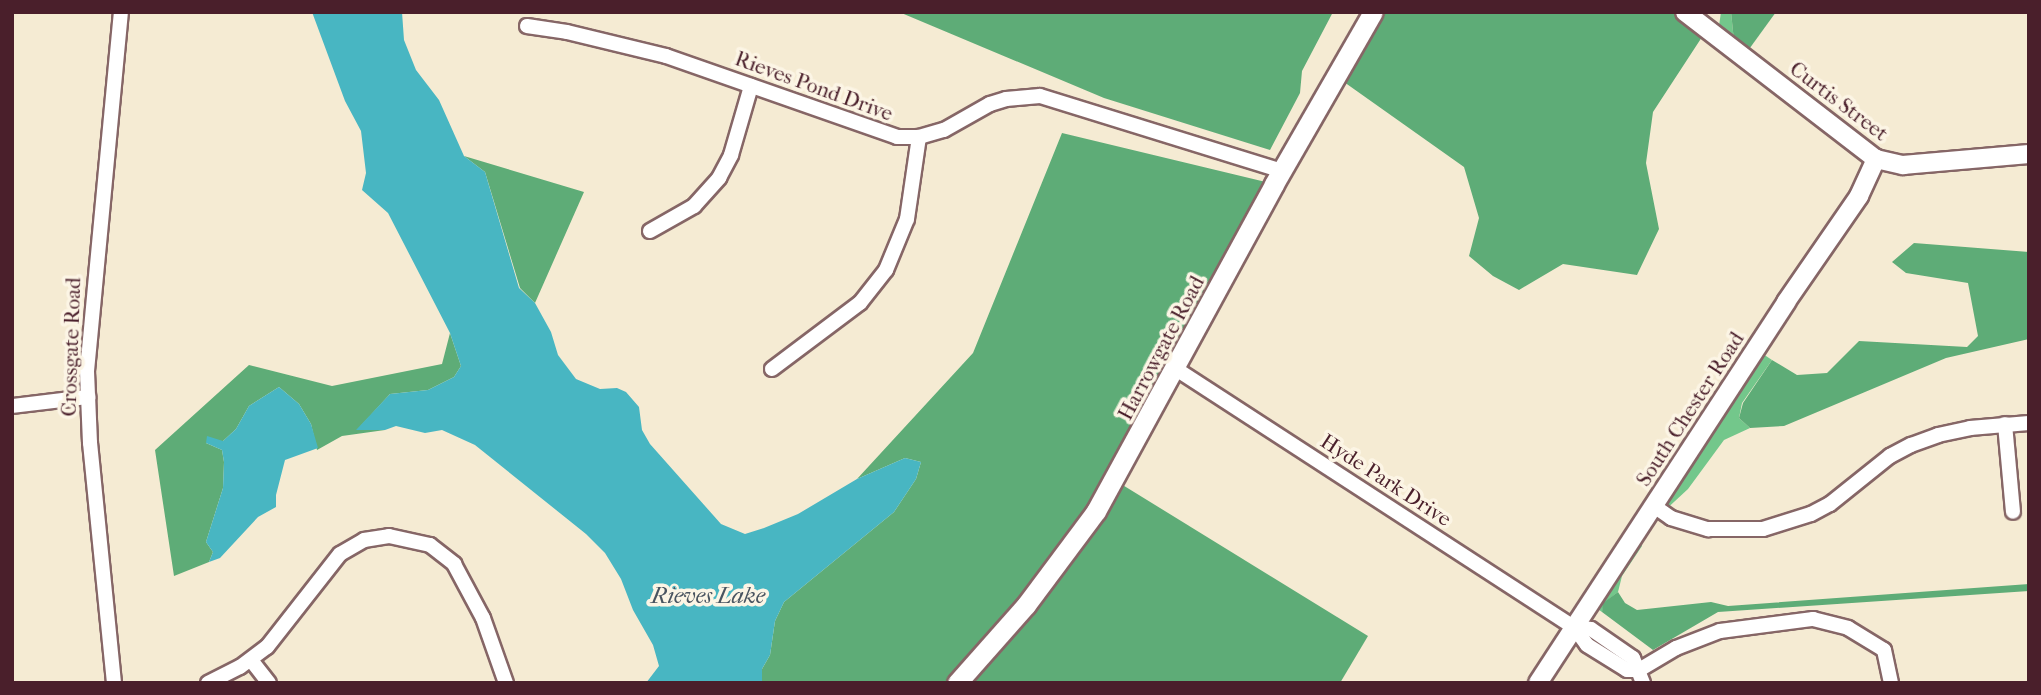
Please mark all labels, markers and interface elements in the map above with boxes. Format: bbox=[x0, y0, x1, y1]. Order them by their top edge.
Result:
street label: Rieves Pond Drive bbox=[732, 46, 896, 126]
street label: Curtis Street bbox=[1785, 56, 1893, 146]
street label: Harrowgate Road bbox=[1112, 272, 1210, 424]
street label: Crossgate Road bbox=[56, 277, 86, 417]
street label: South Chester Road bbox=[1631, 327, 1749, 491]
street label: Hyde Park Drive bbox=[1316, 428, 1456, 532]
water label: Rieves Lake bbox=[651, 582, 765, 610]

